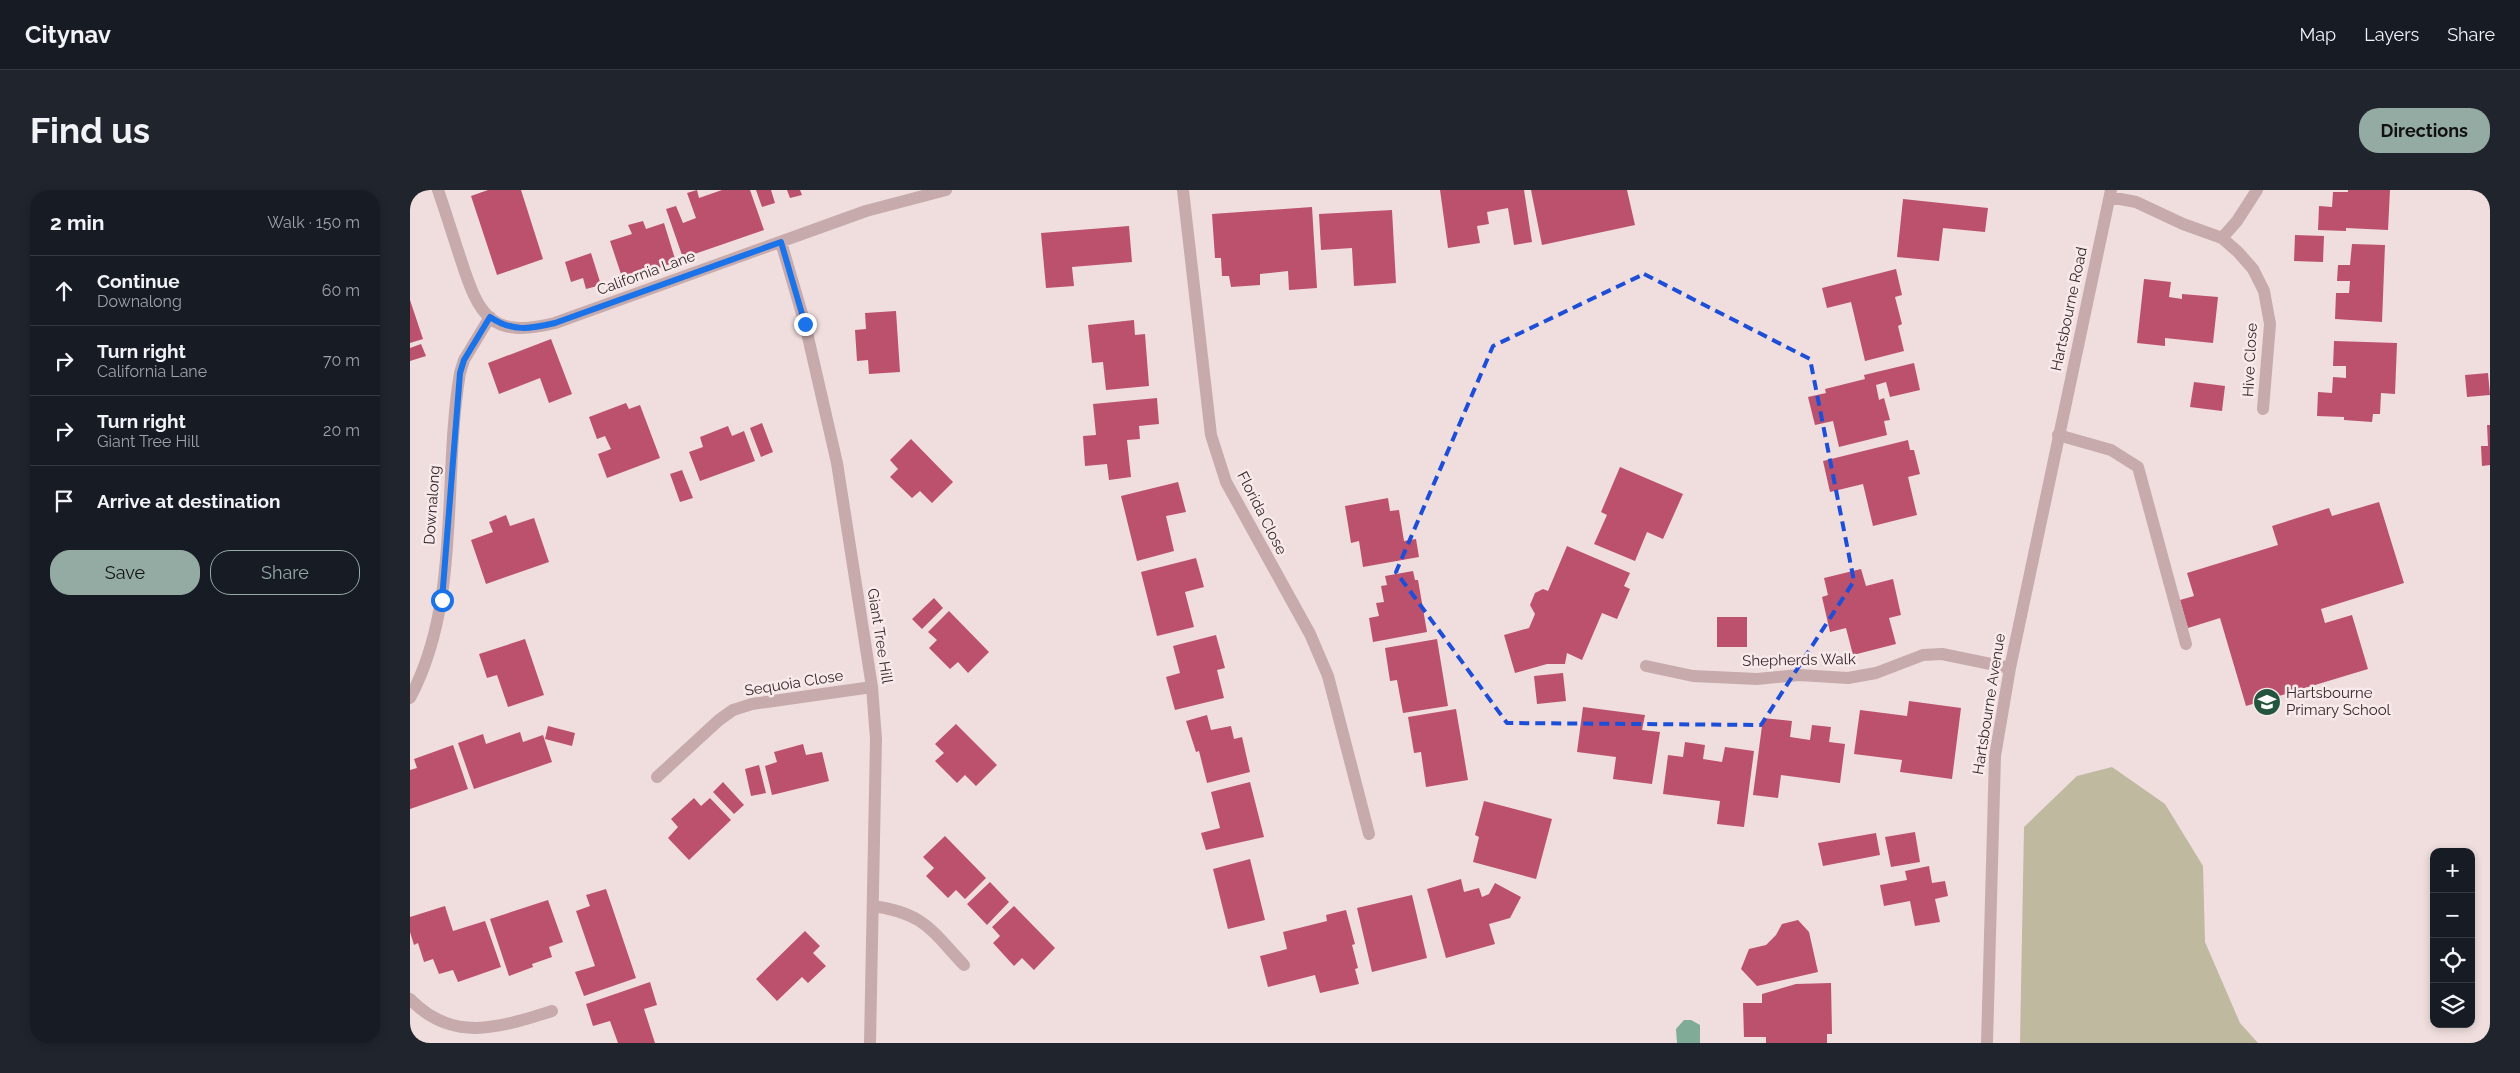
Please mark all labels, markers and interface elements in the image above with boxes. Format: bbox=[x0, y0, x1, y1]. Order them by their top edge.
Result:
text: Citynav bbox=[25, 20, 111, 49]
text: Map bbox=[2300, 24, 2336, 45]
text: Layers bbox=[2364, 24, 2419, 45]
text: Share bbox=[2447, 24, 2495, 45]
button: Directions bbox=[2359, 108, 2490, 153]
text: Find us bbox=[30, 110, 150, 151]
text: 2 min bbox=[50, 210, 104, 235]
text: Walk · 150 m bbox=[267, 213, 360, 232]
street label: Hartsbourne Road bbox=[2047, 245, 2091, 373]
street label: California Lane bbox=[594, 247, 698, 299]
text: Continue bbox=[97, 270, 180, 292]
icon: ahead bbox=[50, 277, 78, 305]
text: 60 m bbox=[322, 281, 360, 300]
text: Downalong bbox=[97, 292, 182, 311]
route end bbox=[794, 313, 817, 336]
street label: Hive Close bbox=[2239, 322, 2261, 397]
text: Turn right bbox=[97, 340, 186, 362]
icon: right bbox=[50, 347, 78, 375]
text: 70 m bbox=[323, 351, 360, 370]
text: California Lane bbox=[97, 362, 207, 381]
text: Turn right bbox=[97, 410, 186, 432]
icon: right bbox=[50, 417, 78, 445]
text: 20 m bbox=[323, 421, 360, 440]
text: Giant Tree Hill bbox=[97, 432, 199, 451]
street label: Downalong bbox=[420, 465, 444, 545]
street label: Florida Close bbox=[1233, 468, 1291, 558]
icon: arrive bbox=[50, 487, 78, 515]
text: Arrive at destination bbox=[97, 490, 281, 512]
button: Save bbox=[50, 550, 200, 595]
button: Share bbox=[210, 550, 360, 595]
street label: Giant Tree Hill bbox=[864, 587, 897, 686]
route start bbox=[431, 589, 454, 612]
street label: Hartsbourne Avenue bbox=[1969, 632, 2009, 776]
street label: Shepherds Walk bbox=[1742, 650, 1856, 670]
street label: Sequoia Close bbox=[743, 666, 845, 700]
place label: Hartsbourne Primary School bbox=[2286, 684, 2392, 719]
school or university icon: Hartsbourne Primary School bbox=[2252, 687, 2282, 717]
map controls bbox=[2430, 848, 2475, 1028]
button: + bbox=[2430, 848, 2475, 893]
button: − bbox=[2430, 893, 2475, 938]
button: locate bbox=[2430, 938, 2475, 983]
button: layers bbox=[2430, 983, 2475, 1028]

